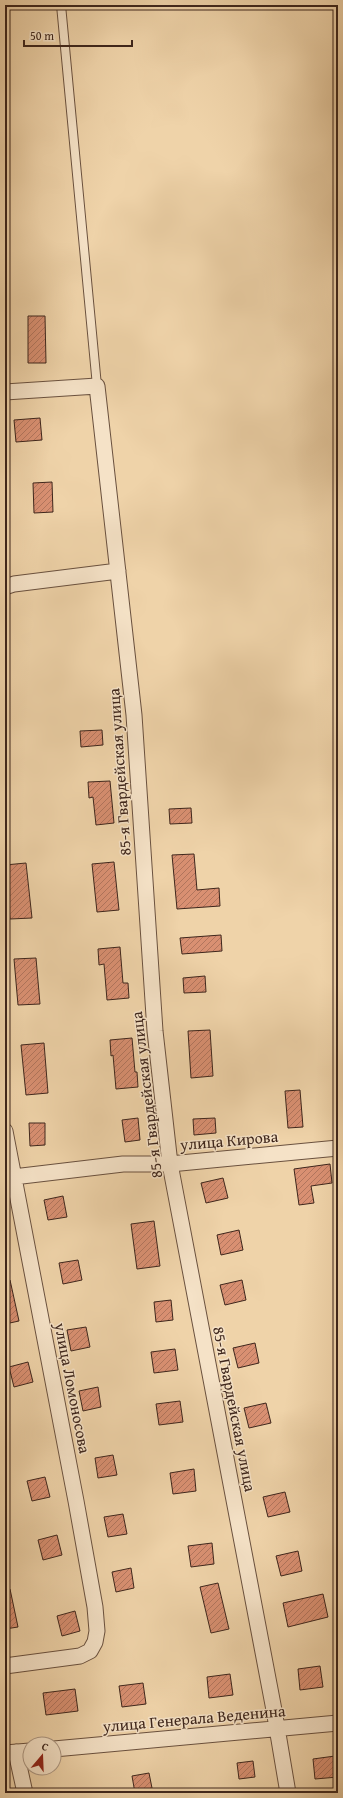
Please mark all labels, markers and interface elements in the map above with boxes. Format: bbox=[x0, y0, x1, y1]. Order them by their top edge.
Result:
scale bar bbox=[24, 22, 132, 48]
text: 50 m bbox=[30, 27, 54, 44]
street label: 85-я Гвардейская улица bbox=[101, 687, 137, 857]
street label: 85-я Гвардейская улица bbox=[124, 1010, 168, 1180]
street label: улица Кирова bbox=[178, 1124, 279, 1156]
street label: улица Ломоносова bbox=[48, 1320, 98, 1456]
street label: 85-я Гвардейская улица bbox=[207, 1324, 263, 1494]
street label: улица Генерала Веденина bbox=[101, 1698, 287, 1738]
north arrow bbox=[22, 1736, 62, 1776]
text: С bbox=[40, 1738, 51, 1755]

